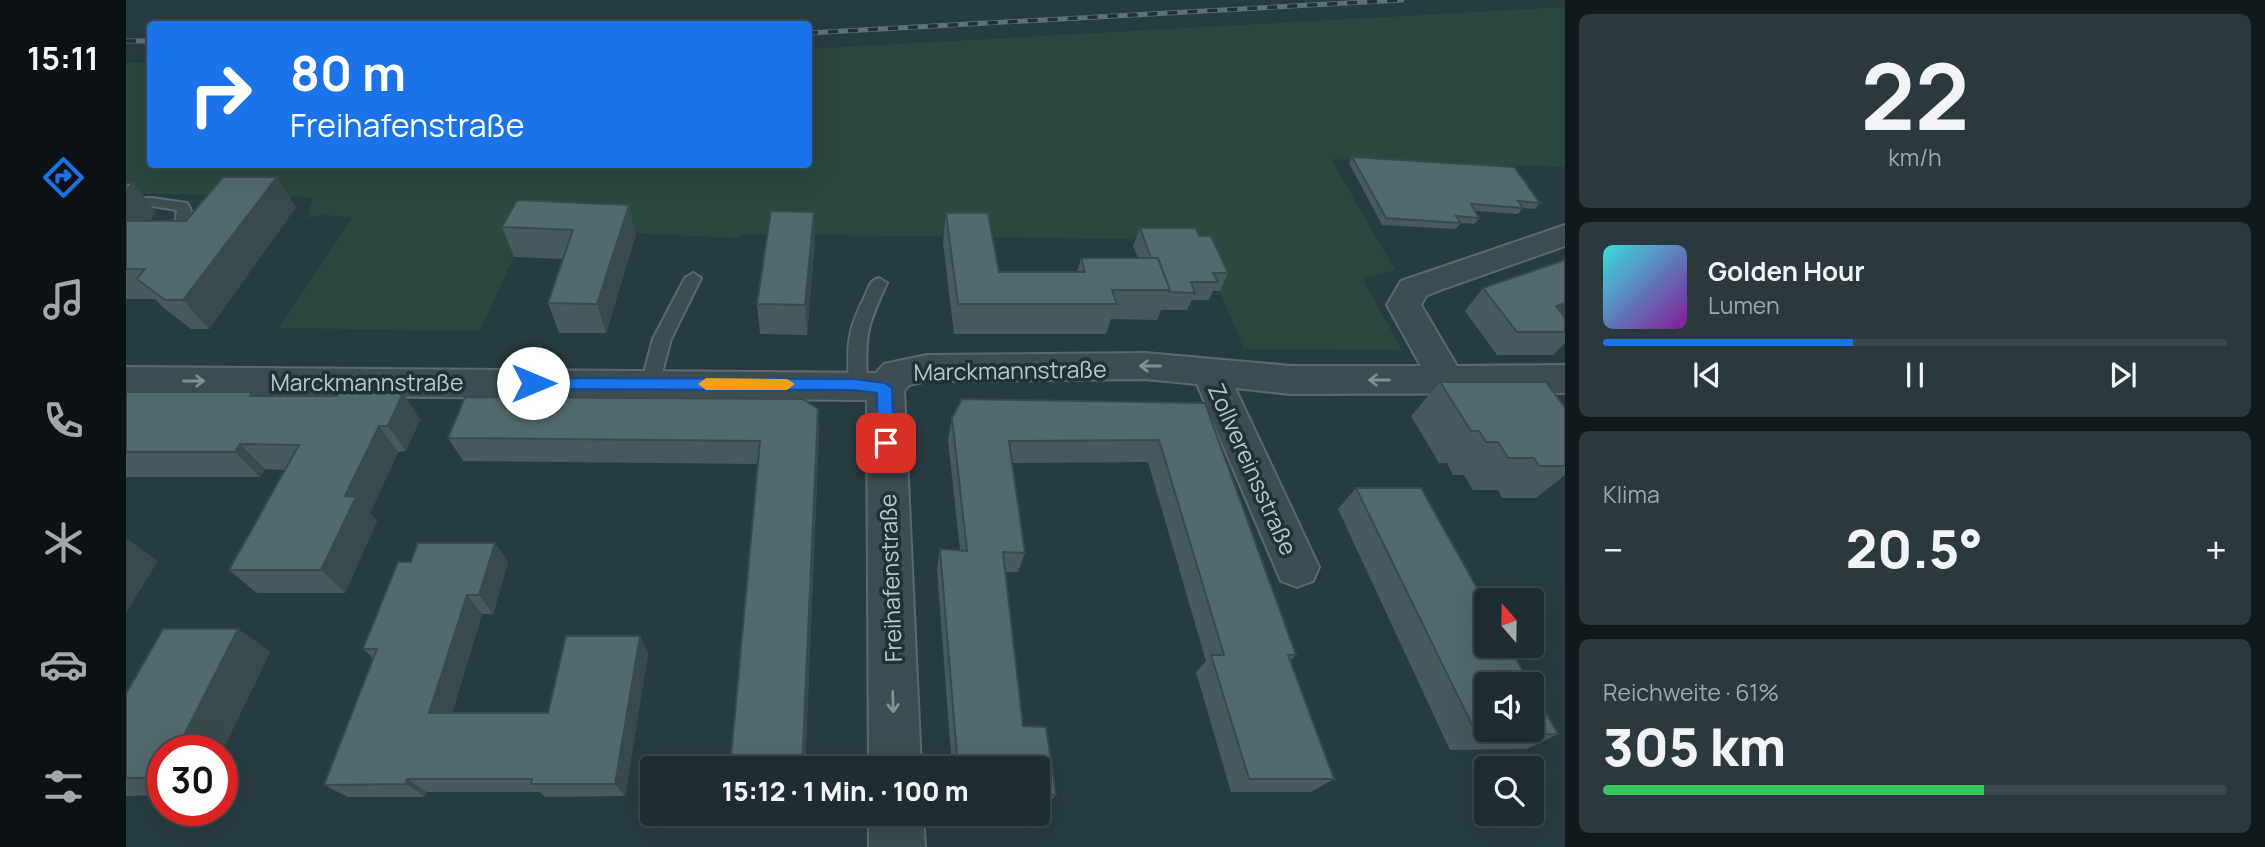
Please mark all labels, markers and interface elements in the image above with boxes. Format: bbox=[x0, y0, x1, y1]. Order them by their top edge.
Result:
text: 22 bbox=[1861, 33, 1969, 157]
text: 15:11 bbox=[27, 36, 99, 80]
text: 80 m bbox=[290, 39, 406, 106]
icon: right bbox=[175, 49, 266, 140]
text: Freihafenstraße bbox=[290, 103, 524, 147]
text: km/h bbox=[1888, 141, 1942, 173]
icon: directions bbox=[39, 153, 88, 202]
text: Golden Hour bbox=[1708, 253, 1865, 289]
icon: music bbox=[39, 275, 88, 324]
text: Lumen bbox=[1708, 289, 1780, 321]
position arrow bbox=[496, 346, 570, 420]
street label: Marckmannstraße bbox=[913, 352, 1107, 388]
icon: previous bbox=[1688, 356, 1726, 394]
icon: pause bbox=[1896, 356, 1934, 394]
icon: next bbox=[2104, 356, 2142, 394]
one-way arrow bbox=[1138, 359, 1161, 373]
street label: Marckmannstraße bbox=[270, 366, 464, 398]
one-way arrow bbox=[1368, 373, 1391, 387]
one-way arrow bbox=[182, 374, 205, 388]
street label: Zollvereinsstraße bbox=[1201, 378, 1305, 560]
icon: phone bbox=[39, 396, 88, 445]
pin bbox=[856, 413, 916, 473]
icon: arrive bbox=[867, 424, 905, 462]
text: Klima bbox=[1603, 478, 1660, 510]
street label: Freihafenstraße bbox=[871, 493, 909, 663]
text: 20.5° bbox=[1846, 513, 1983, 584]
icon: climate bbox=[39, 518, 88, 567]
text: − bbox=[1603, 523, 1624, 575]
text: + bbox=[2205, 523, 2227, 575]
north arrow bbox=[1474, 588, 1544, 658]
map controls bbox=[1474, 588, 1544, 826]
icon: car bbox=[39, 640, 88, 689]
button: sound bbox=[1474, 672, 1544, 742]
text: Reichweite · 61% bbox=[1603, 676, 1779, 708]
one-way arrow bbox=[887, 690, 900, 713]
text: 305 km bbox=[1603, 711, 1786, 782]
speed limit sign: 30 bbox=[147, 735, 238, 826]
button: search bbox=[1474, 756, 1544, 826]
icon: filters bbox=[39, 762, 88, 811]
text: 15:12 · 1 Min. · 100 m bbox=[721, 773, 969, 809]

